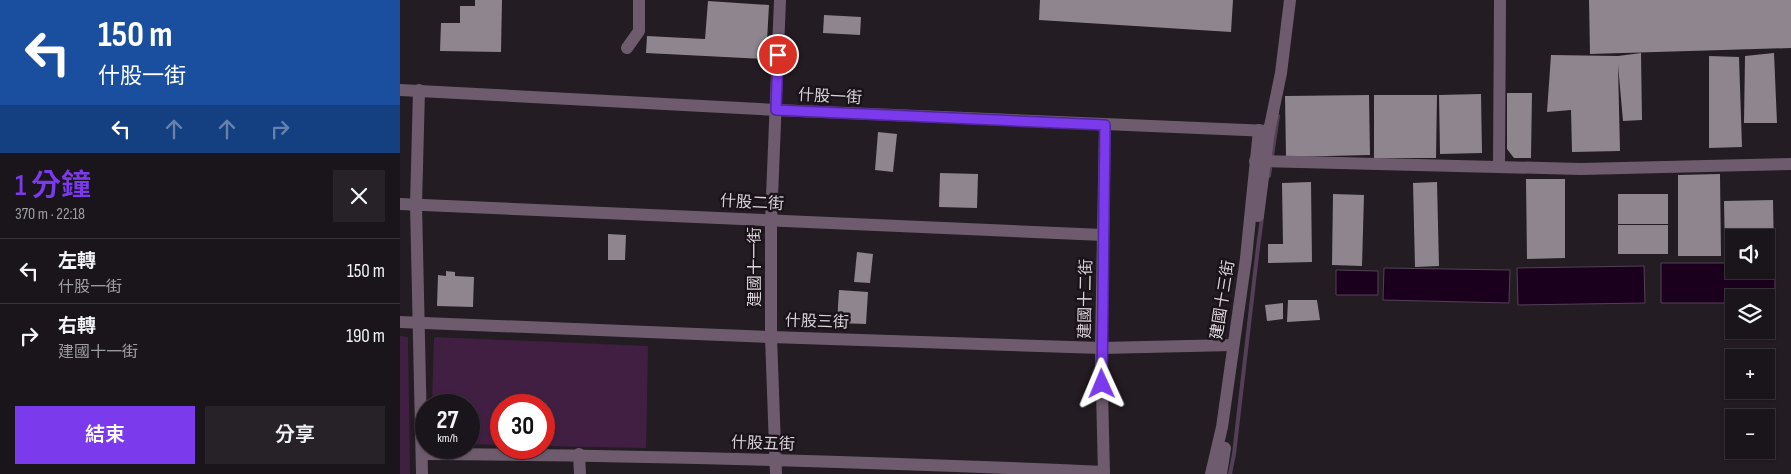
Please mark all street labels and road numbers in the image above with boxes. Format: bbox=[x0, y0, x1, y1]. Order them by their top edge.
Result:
street label: 什股一街 bbox=[798, 86, 862, 108]
street label: 什股二街 bbox=[720, 192, 784, 214]
street label: 建國十一街 bbox=[746, 227, 765, 307]
street label: 建國十二街 bbox=[1076, 259, 1096, 339]
street label: 建國十三街 bbox=[1207, 259, 1239, 341]
street label: 什股三街 bbox=[785, 311, 849, 333]
street label: 什股五街 bbox=[731, 433, 795, 455]

